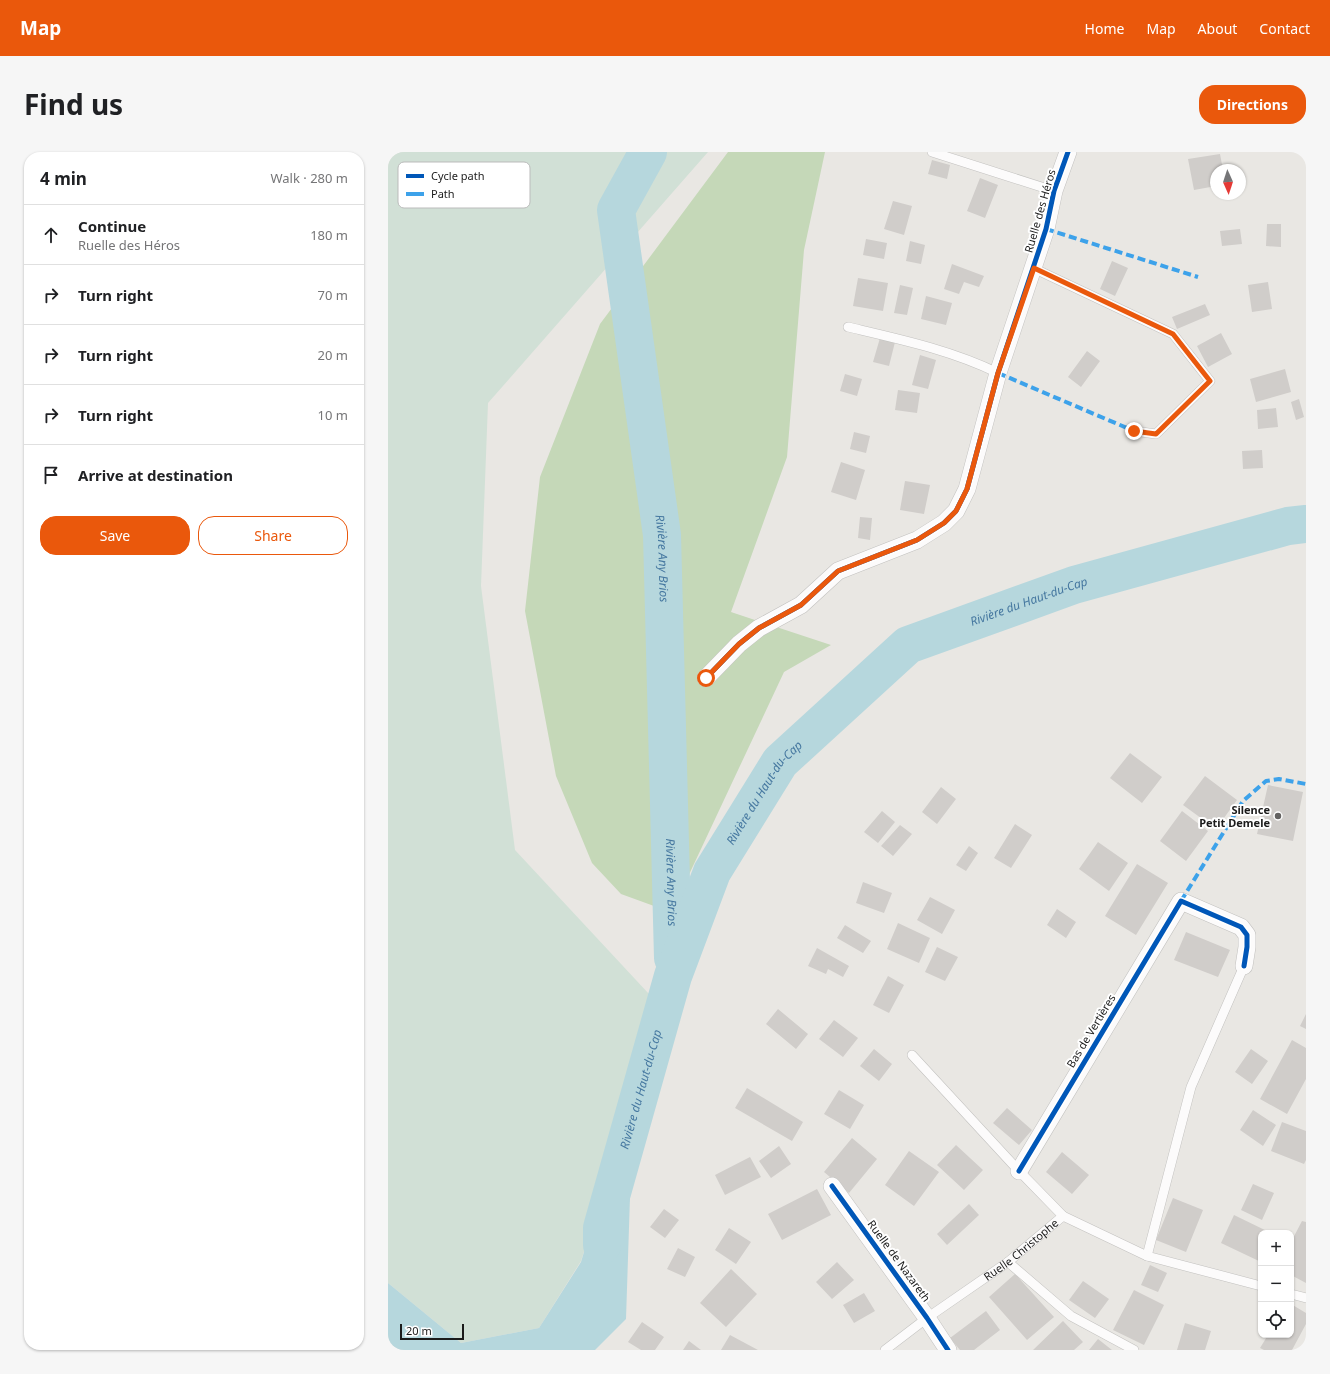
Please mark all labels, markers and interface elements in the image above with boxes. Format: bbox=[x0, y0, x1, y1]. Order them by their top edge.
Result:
text: Map bbox=[20, 15, 61, 41]
text: Home bbox=[1085, 19, 1124, 38]
text: Map bbox=[1146, 19, 1176, 38]
text: About bbox=[1198, 19, 1237, 38]
text: Contact bbox=[1259, 19, 1310, 38]
text: Find us bbox=[24, 85, 123, 123]
button: Directions bbox=[1199, 85, 1306, 124]
legend bbox=[398, 162, 530, 208]
north arrow bbox=[1210, 164, 1246, 200]
text: 4 min bbox=[40, 167, 87, 190]
street label: Ruelle des Héros bbox=[1020, 167, 1059, 254]
text: Cycle path bbox=[431, 168, 484, 183]
text: Walk · 280 m bbox=[270, 169, 348, 187]
text: Path bbox=[431, 186, 455, 201]
text: Continue bbox=[78, 216, 146, 236]
icon: ahead bbox=[40, 224, 62, 246]
text: 180 m bbox=[310, 226, 348, 244]
text: Ruelle des Héros bbox=[78, 236, 180, 254]
icon: right bbox=[40, 284, 62, 306]
text: Turn right bbox=[78, 285, 153, 305]
text: 70 m bbox=[318, 286, 348, 304]
icon: right bbox=[40, 344, 62, 366]
text: Turn right bbox=[78, 345, 153, 365]
text: 20 m bbox=[318, 346, 348, 364]
icon: right bbox=[40, 404, 62, 426]
text: Turn right bbox=[78, 405, 153, 425]
text: 10 m bbox=[318, 406, 348, 424]
route end bbox=[1125, 422, 1143, 440]
icon: arrive bbox=[40, 464, 62, 486]
text: Arrive at destination bbox=[78, 465, 233, 485]
water label: Rivière Any Brios bbox=[651, 514, 673, 603]
button: Save bbox=[40, 516, 190, 555]
button: Share bbox=[198, 516, 348, 555]
water label: Rivière du Haut-du-Cap bbox=[968, 573, 1089, 630]
route start bbox=[697, 669, 715, 687]
water label: Rivière du Haut-du-Cap bbox=[722, 737, 806, 848]
place label: Silence Petit Demele bbox=[1199, 802, 1270, 830]
marker: Silence Petit Demele bbox=[1273, 811, 1283, 821]
water label: Rivière Any Brios bbox=[662, 838, 681, 927]
street label: Bas de Vertières bbox=[1063, 991, 1118, 1070]
water label: Rivière du Haut-du-Cap bbox=[616, 1027, 666, 1151]
street label: Ruelle Christophe bbox=[980, 1215, 1061, 1284]
street label: Ruelle de Nazareth bbox=[865, 1217, 934, 1305]
map controls bbox=[1258, 1230, 1294, 1338]
button: + bbox=[1258, 1230, 1294, 1266]
button: − bbox=[1258, 1266, 1294, 1302]
button: locate bbox=[1258, 1302, 1294, 1338]
scale bar bbox=[400, 1322, 464, 1341]
text: 20 m bbox=[406, 1323, 432, 1338]

